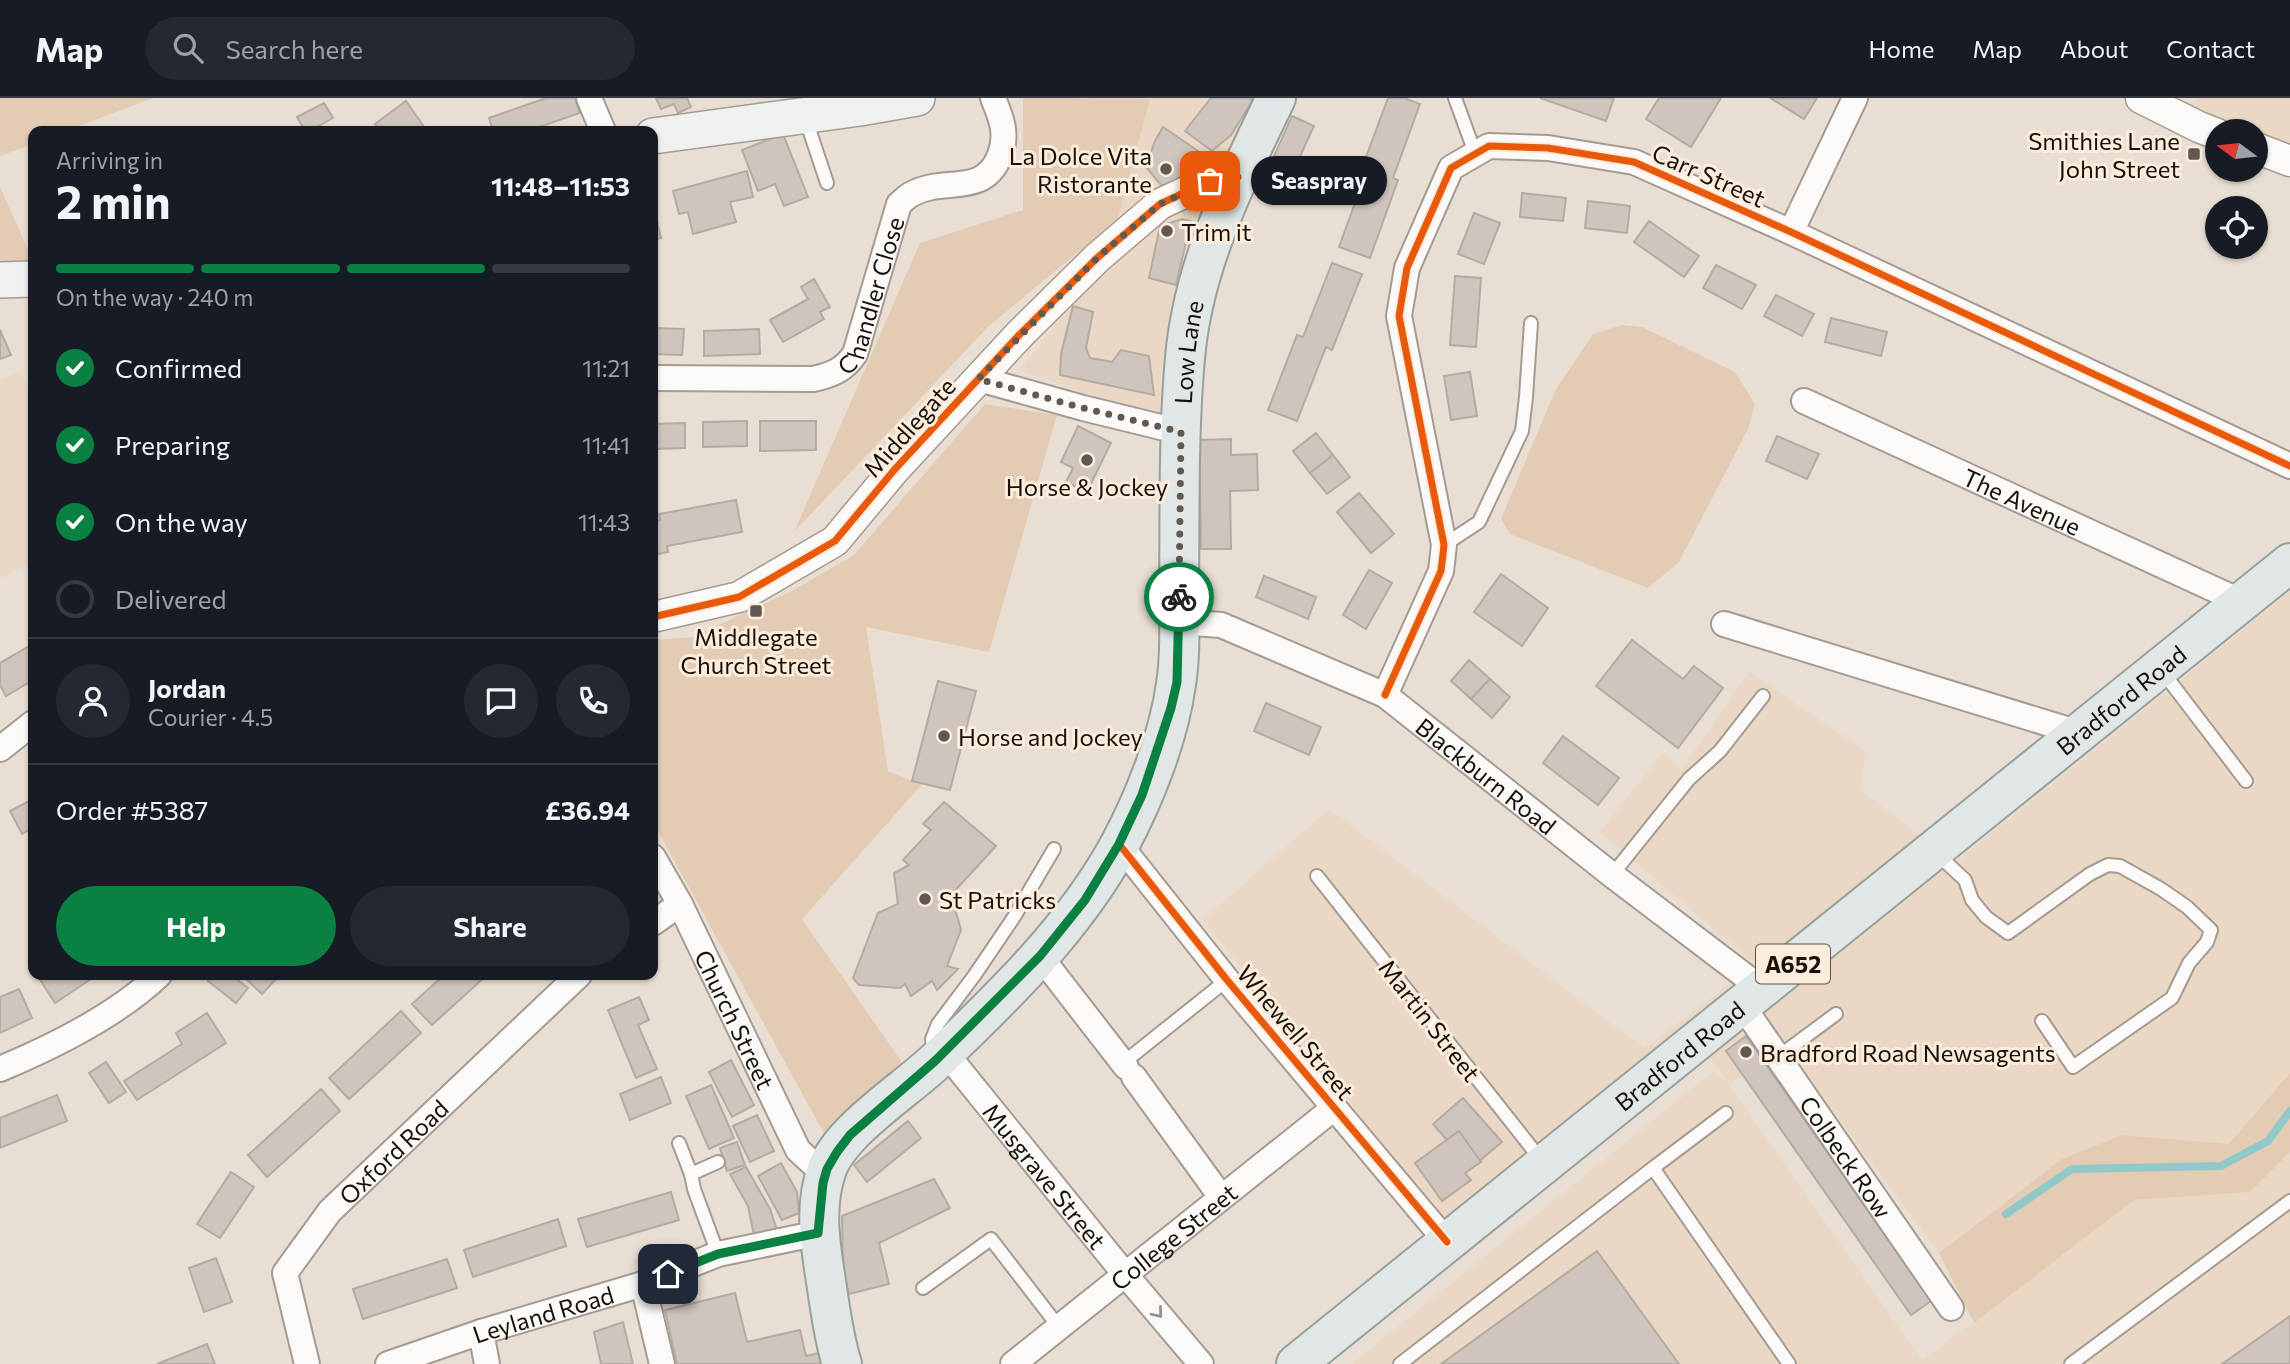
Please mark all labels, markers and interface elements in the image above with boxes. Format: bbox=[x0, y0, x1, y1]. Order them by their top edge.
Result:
search box bbox=[145, 17, 635, 80]
text: Map bbox=[35, 28, 103, 69]
icon: search bbox=[169, 29, 207, 67]
text: Search here bbox=[225, 33, 363, 64]
text: Home bbox=[1869, 34, 1935, 63]
text: Map bbox=[1973, 34, 2022, 63]
text: About bbox=[2060, 34, 2128, 63]
text: Contact bbox=[2166, 34, 2255, 63]
north arrow bbox=[2205, 119, 2268, 182]
map controls bbox=[2205, 119, 2268, 259]
place label: Smithies Lane John Street bbox=[2028, 126, 2180, 183]
street label: Carr Street bbox=[1648, 137, 1770, 213]
place label: La Dolce Vita Ristorante bbox=[1009, 141, 1152, 198]
text: Arriving in bbox=[56, 146, 163, 174]
marker: Smithies Lane John Street bbox=[2186, 146, 2202, 162]
pin bbox=[1180, 151, 1240, 211]
callout: Seaspray bbox=[1252, 156, 1388, 206]
marker: La Dolce Vita Ristorante bbox=[1158, 161, 1174, 177]
icon: bag bbox=[1191, 162, 1229, 200]
text: Seaspray bbox=[1271, 166, 1367, 194]
text: 11:48–11:53 bbox=[491, 170, 630, 201]
text: 2 min bbox=[56, 172, 171, 228]
button: locate bbox=[2205, 196, 2268, 259]
street label: Chandler Close bbox=[831, 213, 909, 380]
place label: Trim it bbox=[1181, 217, 1252, 246]
marker: Trim it bbox=[1159, 223, 1175, 239]
text: On the way · 240 m bbox=[56, 283, 253, 311]
street label: Low Lane bbox=[1167, 298, 1208, 405]
icon: check bbox=[56, 349, 94, 387]
text: Confirmed bbox=[115, 352, 242, 383]
text: 11:21 bbox=[582, 354, 630, 382]
street label: Middlegate bbox=[857, 371, 961, 483]
icon: check bbox=[56, 426, 94, 464]
text: Preparing bbox=[115, 429, 230, 460]
text: 11:41 bbox=[582, 431, 630, 459]
marker: Horse & Jockey bbox=[1079, 452, 1095, 468]
street label: The Avenue bbox=[1959, 462, 2086, 541]
place label: Horse & Jockey bbox=[1006, 472, 1168, 501]
icon: check bbox=[56, 503, 94, 541]
text: On the way bbox=[115, 506, 248, 537]
text: 11:43 bbox=[578, 508, 630, 536]
courier bbox=[1144, 562, 1214, 632]
icon: bike bbox=[1160, 578, 1198, 616]
text: Delivered bbox=[115, 583, 226, 614]
marker: Middlegate Church Street bbox=[748, 603, 764, 619]
place label: Middlegate Church Street bbox=[681, 622, 832, 679]
street label: Bradford Road bbox=[2050, 639, 2191, 760]
button: person bbox=[56, 664, 130, 738]
button: chat bbox=[464, 664, 538, 738]
button: phone bbox=[556, 664, 630, 738]
text: Jordan bbox=[148, 672, 226, 703]
text: Courier · 4.5 bbox=[148, 703, 273, 731]
street label: Blackburn Road bbox=[1411, 711, 1562, 840]
place label: Horse and Jockey bbox=[958, 722, 1143, 751]
marker: Horse and Jockey bbox=[936, 728, 952, 744]
text: Order #5387 bbox=[56, 794, 208, 825]
text: £36.94 bbox=[545, 794, 630, 825]
place label: St Patricks bbox=[939, 885, 1056, 914]
button: Help bbox=[56, 886, 336, 966]
button: Share bbox=[350, 886, 630, 966]
marker: St Patricks bbox=[917, 891, 933, 907]
road number: A652 bbox=[1756, 944, 1830, 984]
street label: Church Street bbox=[690, 945, 781, 1094]
street label: Martin Street bbox=[1373, 953, 1487, 1087]
street label: Whewell Street bbox=[1231, 959, 1361, 1105]
street label: Bradford Road bbox=[1608, 994, 1750, 1116]
place label: Bradford Road Newsagents bbox=[1760, 1038, 2056, 1067]
marker: Bradford Road Newsagents bbox=[1738, 1044, 1754, 1060]
street label: Colbeck Row bbox=[1794, 1090, 1899, 1223]
street label: Oxford Road bbox=[333, 1093, 453, 1210]
street label: Musgrave Street bbox=[977, 1097, 1113, 1254]
street label: College Street bbox=[1104, 1177, 1242, 1295]
pin bbox=[638, 1244, 698, 1304]
icon: home bbox=[649, 1255, 687, 1293]
street label: Leyland Road bbox=[469, 1279, 617, 1348]
one-way arrow bbox=[1150, 1305, 1162, 1318]

